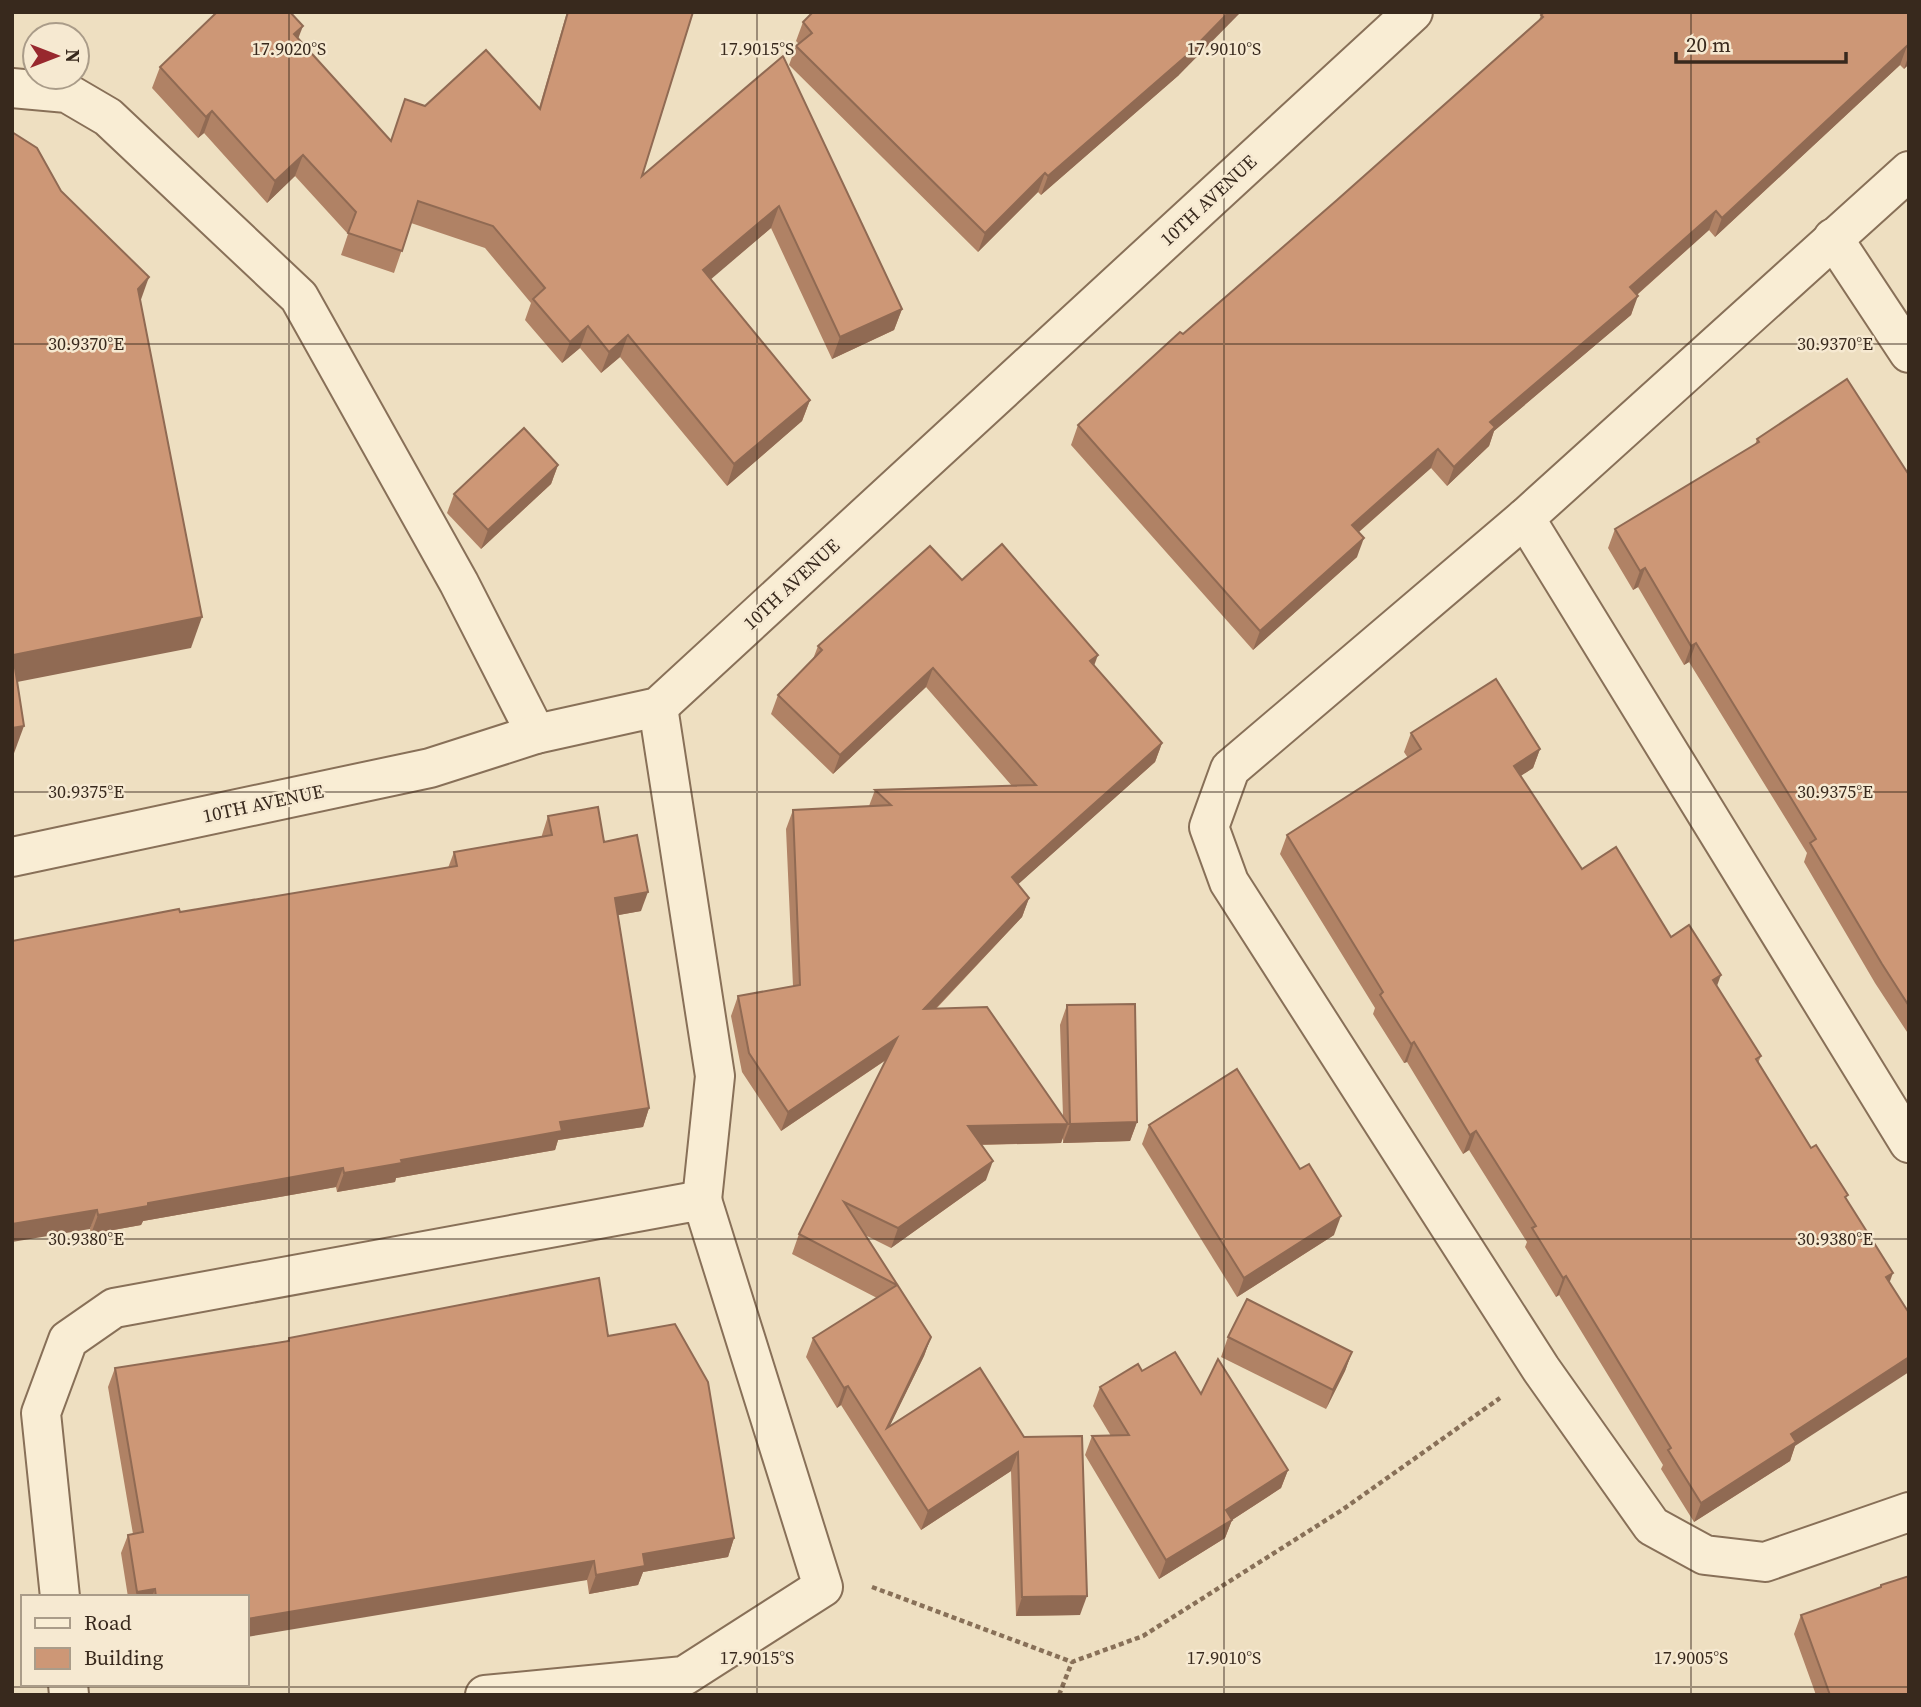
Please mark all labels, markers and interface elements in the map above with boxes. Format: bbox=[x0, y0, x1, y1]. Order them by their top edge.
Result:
north arrow bbox=[21, 21, 91, 91]
scale bar bbox=[1676, 21, 1846, 65]
text: 20 m bbox=[1686, 30, 1731, 59]
text: 17.9020°S bbox=[252, 36, 326, 61]
text: 17.9015°S bbox=[720, 36, 794, 61]
text: 17.9010°S bbox=[1187, 36, 1261, 61]
text: N bbox=[60, 49, 86, 63]
street label: 10TH AVENUE bbox=[1154, 148, 1262, 252]
text: 30.9370°E bbox=[48, 331, 124, 356]
text: 30.9370°E bbox=[1797, 331, 1873, 356]
street label: 10TH AVENUE bbox=[737, 532, 845, 636]
street label: 10TH AVENUE bbox=[200, 777, 326, 829]
text: 30.9375°E bbox=[48, 779, 124, 804]
text: 30.9375°E bbox=[1797, 779, 1873, 804]
text: 30.9380°E bbox=[48, 1226, 124, 1251]
text: 30.9380°E bbox=[1797, 1226, 1873, 1251]
legend bbox=[21, 1595, 248, 1686]
text: Road bbox=[84, 1608, 132, 1637]
text: Building bbox=[84, 1643, 163, 1672]
text: 17.9015°S bbox=[720, 1645, 794, 1670]
text: 17.9010°S bbox=[1187, 1645, 1261, 1670]
text: 17.9005°S bbox=[1654, 1645, 1728, 1670]

